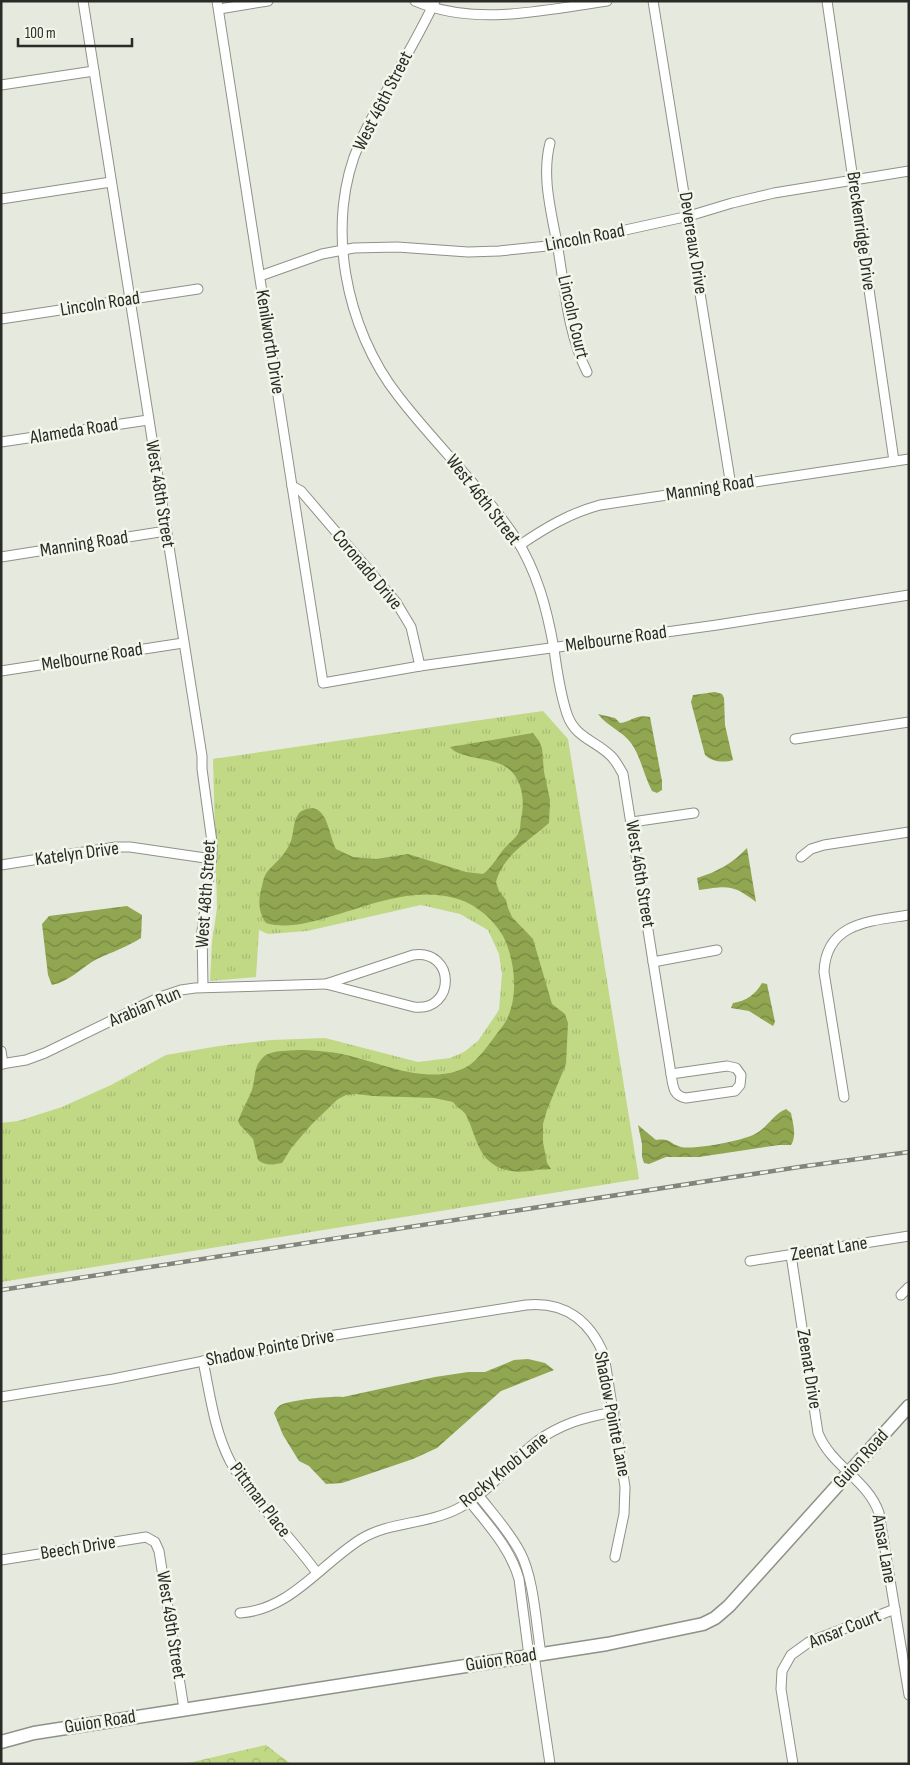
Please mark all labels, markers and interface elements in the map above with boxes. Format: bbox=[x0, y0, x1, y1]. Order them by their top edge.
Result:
scale bar bbox=[18, 15, 131, 47]
text: 100 m bbox=[25, 24, 56, 43]
street label: West 46th Street bbox=[348, 47, 418, 155]
street label: Breckenridge Drive bbox=[841, 170, 881, 292]
street label: Devereaux Drive bbox=[674, 190, 712, 296]
street label: Lincoln Road bbox=[543, 219, 627, 257]
street label: Lincoln Court bbox=[552, 273, 594, 361]
street label: Lincoln Road bbox=[58, 286, 142, 322]
street label: Kenilworth Drive bbox=[250, 288, 290, 396]
street label: Alameda Road bbox=[27, 413, 120, 449]
street label: West 48th Street bbox=[140, 439, 180, 550]
street label: West 46th Street bbox=[440, 450, 526, 550]
street label: Manning Road bbox=[664, 470, 756, 506]
street label: Coronado Drive bbox=[327, 525, 407, 615]
street label: Manning Road bbox=[38, 526, 130, 562]
street label: Melbourne Road bbox=[564, 621, 668, 657]
street label: Melbourne Road bbox=[40, 638, 144, 676]
street label: West 46th Street bbox=[620, 819, 660, 930]
street label: Katelyn Drive bbox=[34, 837, 120, 871]
street label: West 48th Street bbox=[191, 839, 221, 949]
street label: Arabian Run bbox=[105, 982, 184, 1033]
street label: Zeenat Lane bbox=[789, 1232, 869, 1266]
street label: Shadow Pointe Drive bbox=[204, 1324, 336, 1372]
street label: Zeenat Drive bbox=[791, 1328, 827, 1410]
street label: Shadow Pointe Lane bbox=[589, 1349, 635, 1479]
street label: Guion Road bbox=[828, 1425, 894, 1493]
street label: Rocky Knob Lane bbox=[455, 1427, 553, 1513]
street label: Pittman Place bbox=[224, 1458, 296, 1542]
street label: Ansar Lane bbox=[866, 1512, 901, 1585]
street label: Beech Drive bbox=[39, 1531, 117, 1565]
street label: West 49th Street bbox=[151, 1569, 191, 1681]
street label: Ansar Court bbox=[805, 1604, 884, 1654]
street label: Guion Road bbox=[464, 1643, 538, 1677]
street label: Guion Road bbox=[63, 1705, 137, 1739]

